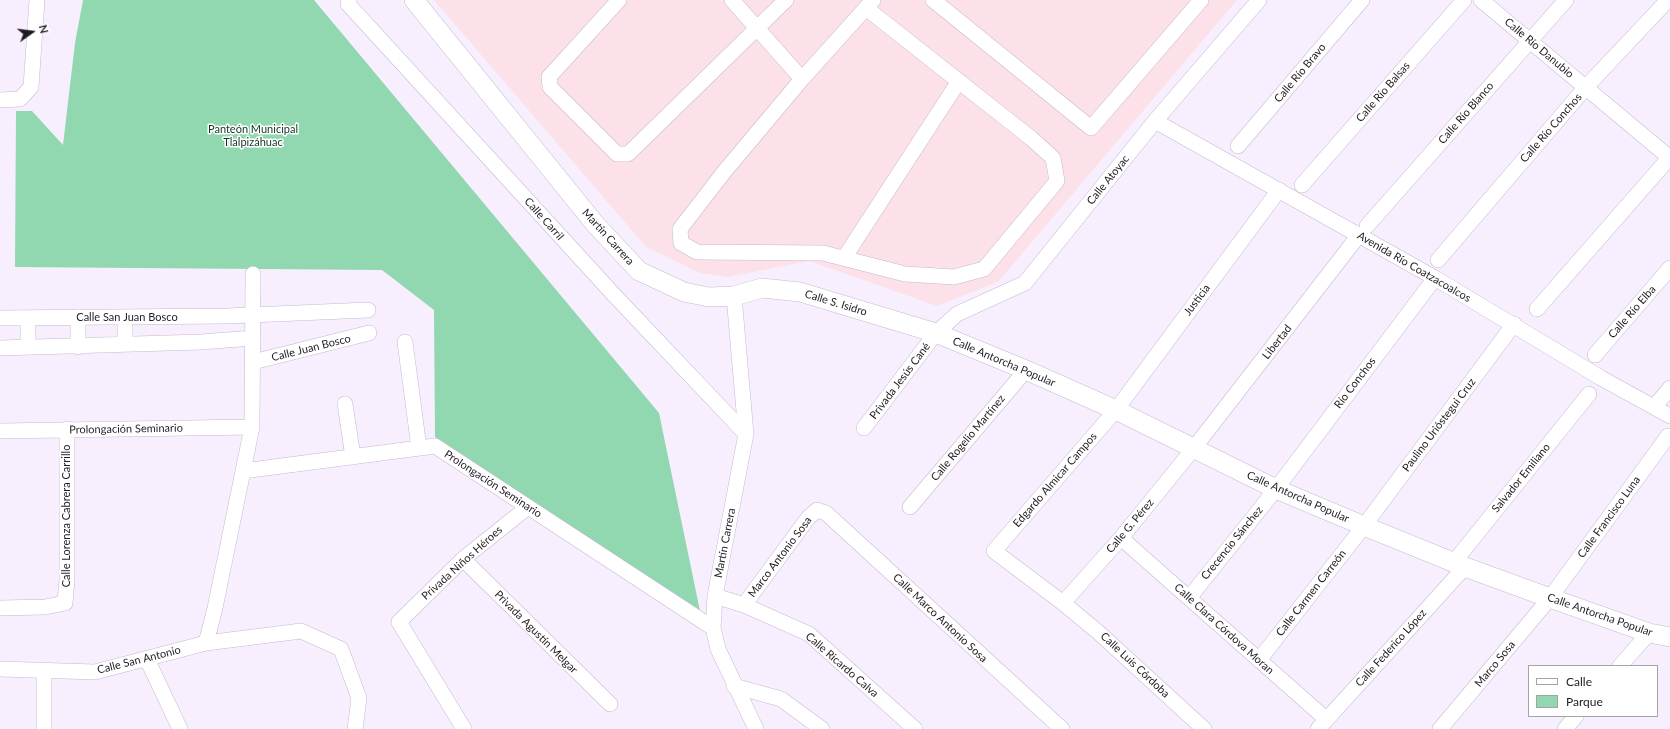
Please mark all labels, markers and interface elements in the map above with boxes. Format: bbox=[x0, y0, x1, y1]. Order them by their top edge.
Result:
north arrow bbox=[12, 12, 52, 52]
street label: Calle Río Danubio bbox=[1502, 15, 1576, 81]
text: N bbox=[37, 23, 51, 35]
street label: Calle Río Bravo bbox=[1271, 41, 1329, 105]
street label: Calle Río Balsas bbox=[1353, 59, 1413, 125]
street label: Calle Río Blanco bbox=[1436, 79, 1496, 147]
street label: Calle Río Conchos bbox=[1517, 91, 1585, 165]
park label: Panteón Municipal Tlalpizáhuac bbox=[208, 122, 298, 148]
street label: Calle Atoyac bbox=[1084, 153, 1132, 207]
street label: Calle Carril bbox=[521, 195, 567, 243]
street label: Martín Carrera bbox=[579, 206, 637, 268]
street label: Avenida Río Coatzacoalcos bbox=[1355, 229, 1473, 305]
street label: Justicia bbox=[1181, 282, 1213, 318]
street label: Calle Río Elba bbox=[1605, 283, 1659, 341]
street label: Calle S. Isidro bbox=[803, 287, 869, 319]
street label: Calle San Juan Bosco bbox=[76, 310, 178, 324]
street label: Libertad bbox=[1260, 322, 1294, 362]
street label: Calle Juan Bosco bbox=[270, 332, 352, 364]
street label: Calle Antorcha Popular bbox=[950, 334, 1058, 390]
street label: Privada Jesús Cané bbox=[867, 340, 933, 422]
street label: Río Conchos bbox=[1332, 355, 1378, 411]
street label: Paulino Urióstegui Cruz bbox=[1400, 376, 1478, 474]
street label: Calle Rogelio Martínez bbox=[928, 392, 1008, 484]
street label: Prolongación Seminario bbox=[69, 421, 183, 437]
street label: Edgardo Almicar Campos bbox=[1010, 430, 1100, 530]
street label: Salvador Emiliano bbox=[1489, 441, 1553, 515]
street label: Calle Lorenza Cabrera Carrillo bbox=[59, 445, 73, 587]
street label: Prolongación Seminario bbox=[442, 448, 544, 520]
street label: Calle Antorcha Popular bbox=[1245, 468, 1351, 526]
street label: Calle Francisco Luna bbox=[1575, 474, 1643, 560]
street label: Calle G. Pérez bbox=[1103, 496, 1157, 556]
street label: Crecencio Sánchez bbox=[1198, 504, 1266, 582]
street label: Martín Carrera bbox=[712, 507, 738, 579]
street label: Marco Antonio Sosa bbox=[745, 514, 815, 600]
street label: Privada Niños Héroes bbox=[419, 523, 505, 603]
street label: Calle Carmen Carreón bbox=[1273, 547, 1349, 639]
street label: Calle Marco Antonio Sosa bbox=[890, 571, 990, 665]
street label: Calle Clara Córdova Moran bbox=[1172, 581, 1276, 677]
street label: Privada Agustín Melgar bbox=[492, 588, 580, 676]
street label: Calle Antorcha Popular bbox=[1546, 591, 1654, 639]
street label: Calle Federico López bbox=[1353, 607, 1429, 689]
street label: Calle Ricardo Calva bbox=[803, 630, 881, 700]
street label: Calle Luis Córdoba bbox=[1098, 630, 1172, 700]
street label: Marco Sosa bbox=[1472, 638, 1518, 690]
street label: Calle San Antonio bbox=[96, 643, 182, 677]
legend bbox=[1528, 665, 1658, 717]
text: Calle bbox=[1566, 674, 1592, 689]
text: Parque bbox=[1566, 694, 1603, 709]

